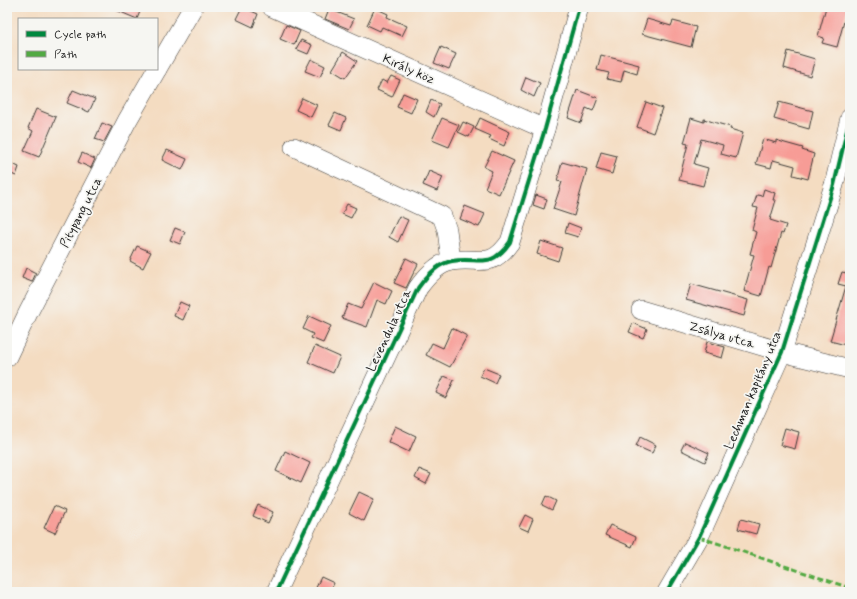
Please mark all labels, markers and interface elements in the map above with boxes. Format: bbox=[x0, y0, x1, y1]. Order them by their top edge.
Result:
legend bbox=[18, 18, 158, 70]
text: Cycle path bbox=[54, 27, 106, 43]
text: Path bbox=[54, 47, 77, 63]
street label: Király köz bbox=[380, 50, 438, 89]
street label: Pitypang utca bbox=[56, 174, 107, 251]
street label: Levendula utca bbox=[363, 286, 416, 375]
street label: Zsálya utca bbox=[687, 318, 757, 353]
street label: Lechman kapitány utca bbox=[721, 329, 786, 452]

